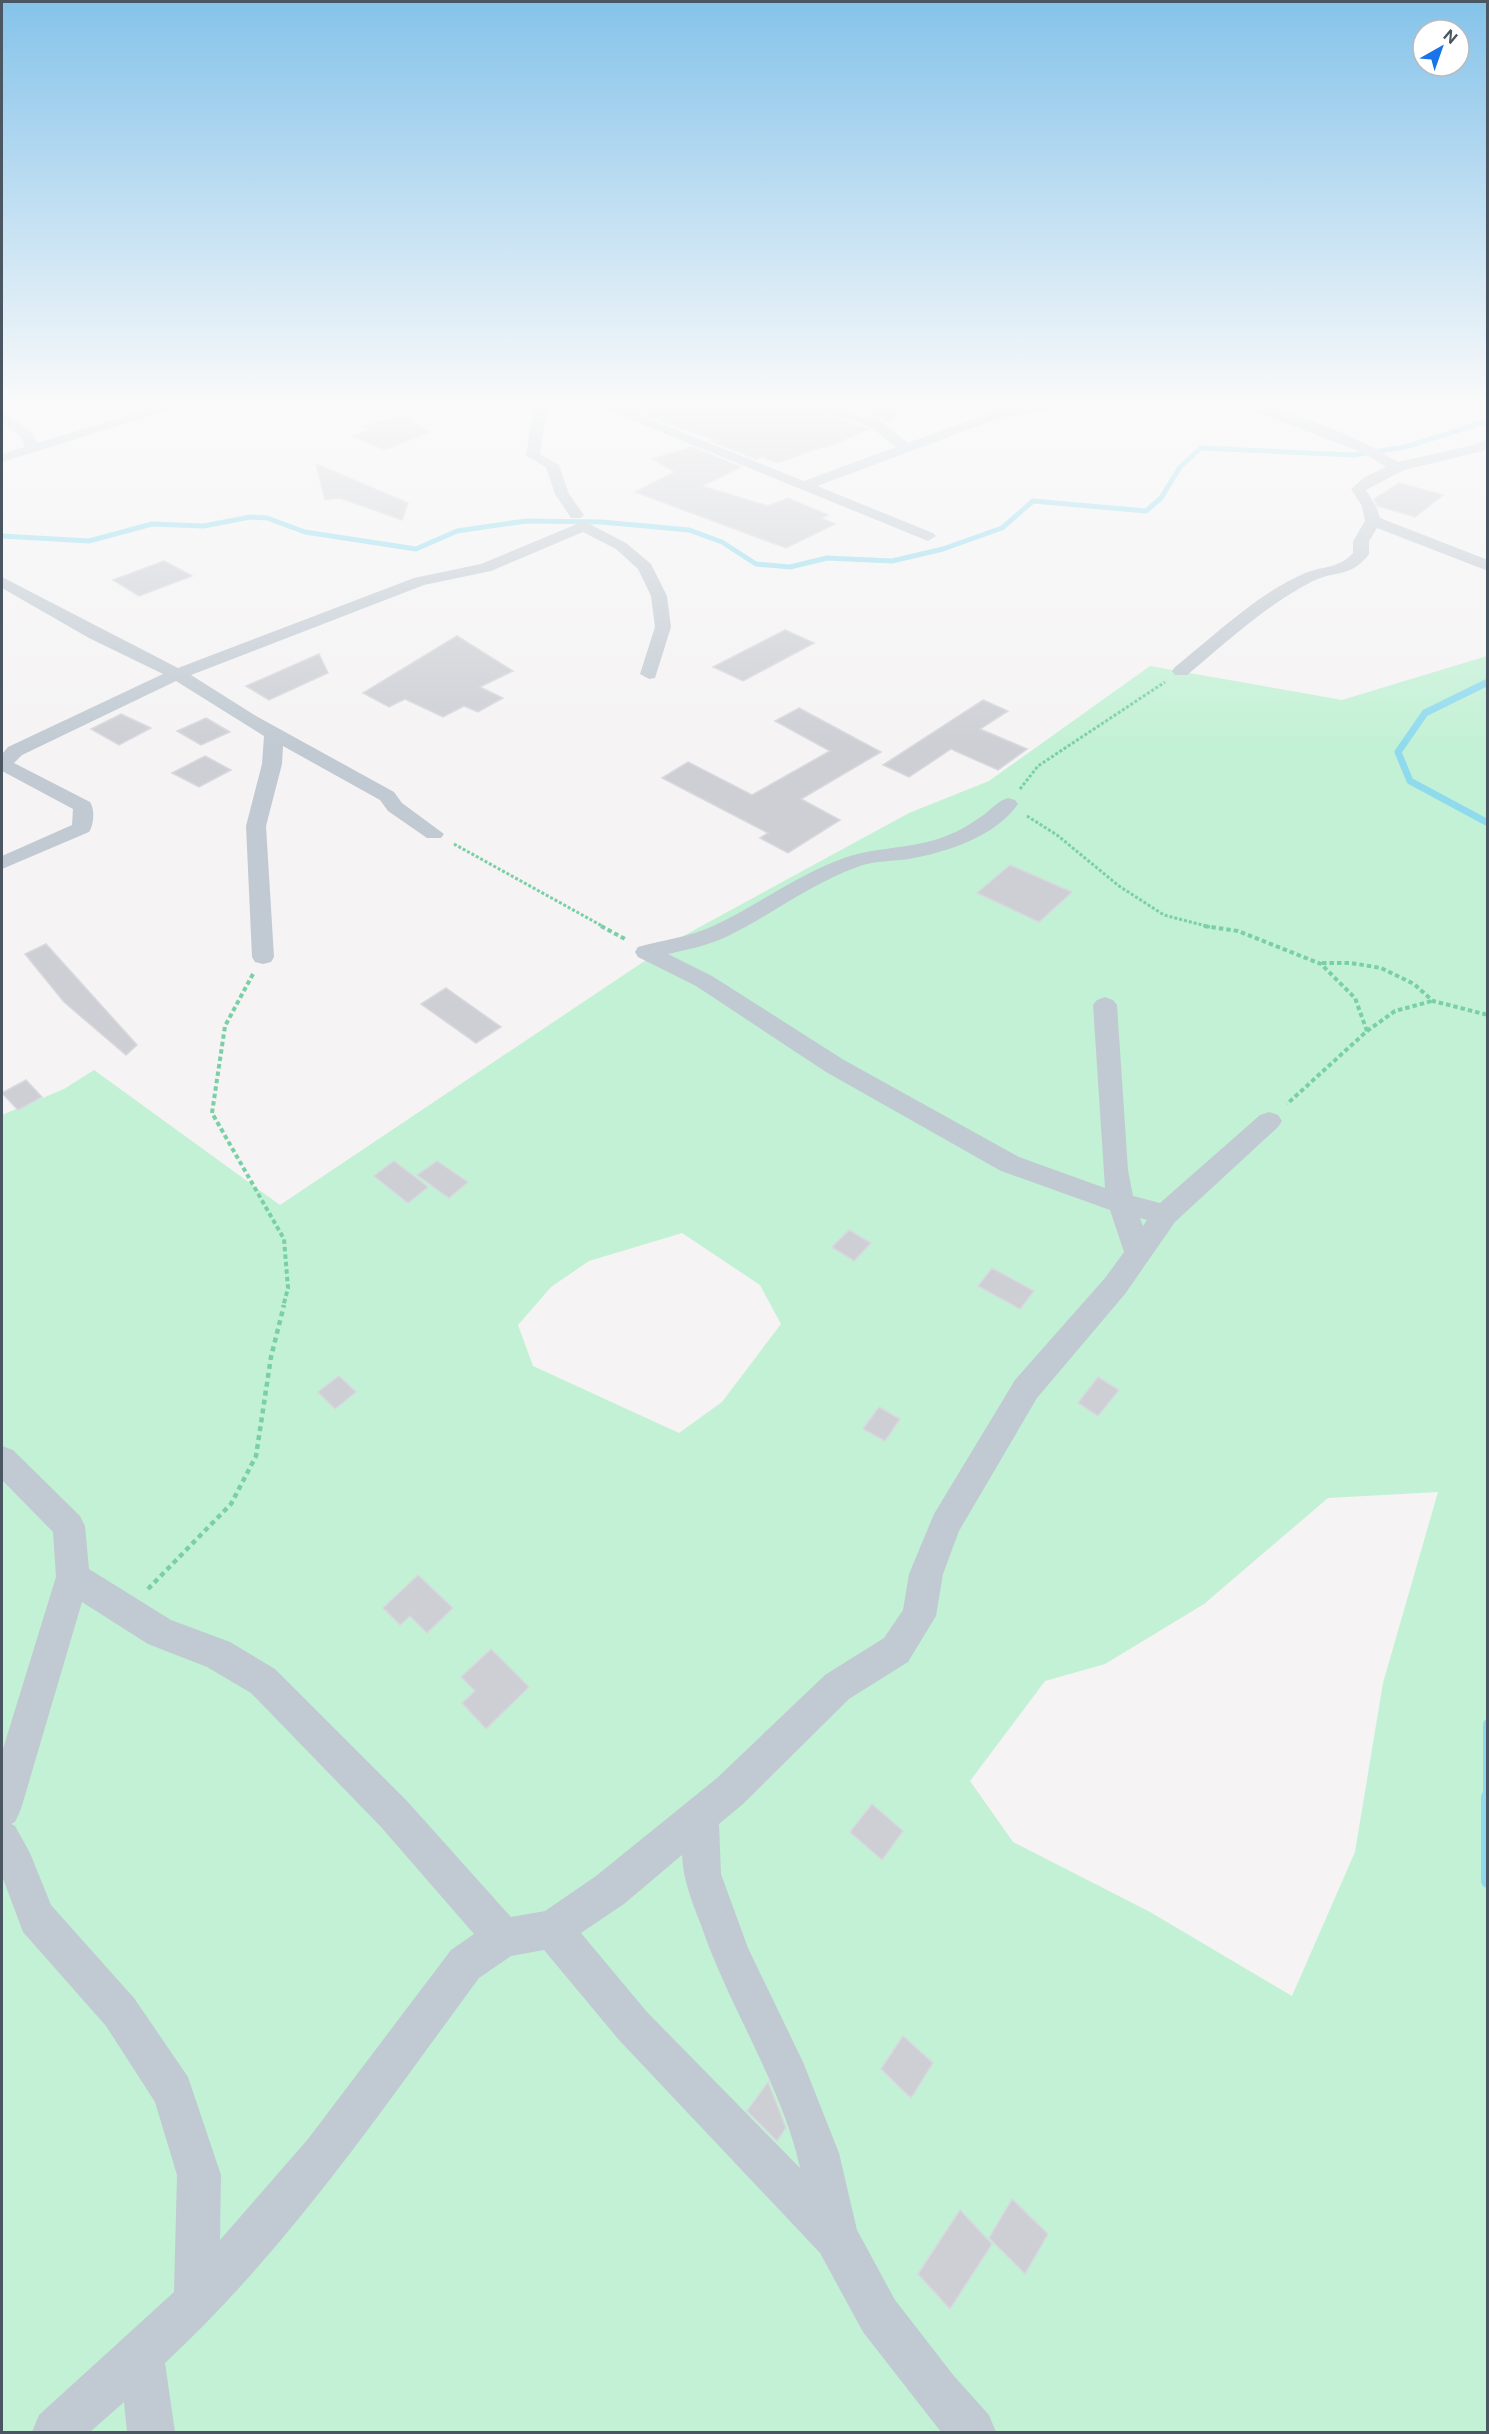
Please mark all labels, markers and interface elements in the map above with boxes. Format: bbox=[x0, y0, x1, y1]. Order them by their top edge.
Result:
north arrow bbox=[1411, 18, 1471, 78]
text: N bbox=[1439, 26, 1461, 48]

